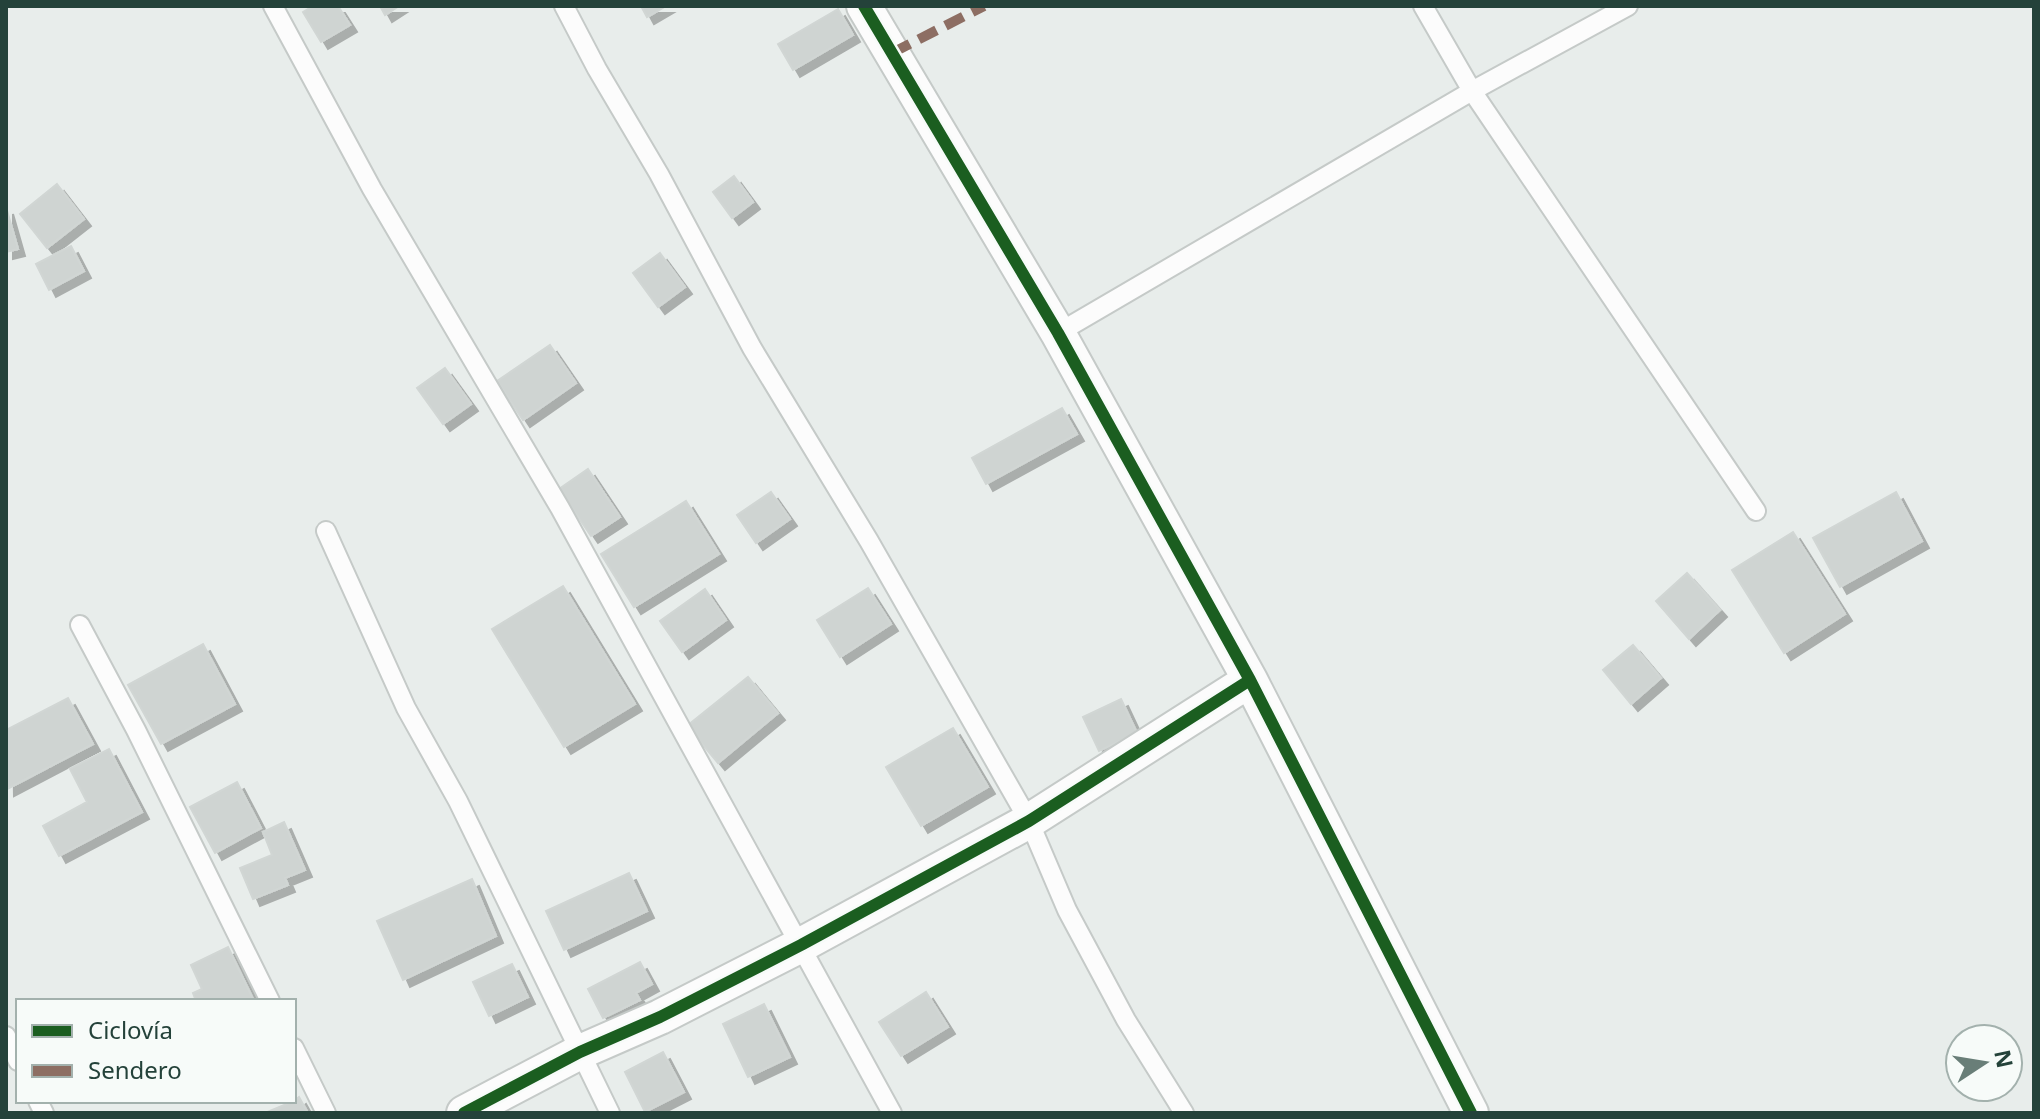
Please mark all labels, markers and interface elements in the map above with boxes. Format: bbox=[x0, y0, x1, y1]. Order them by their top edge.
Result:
legend bbox=[16, 999, 296, 1103]
text: Ciclovía bbox=[88, 1013, 173, 1046]
north arrow bbox=[1944, 1023, 2024, 1103]
text: N bbox=[1988, 1047, 2021, 1071]
text: Sendero bbox=[88, 1053, 182, 1086]

